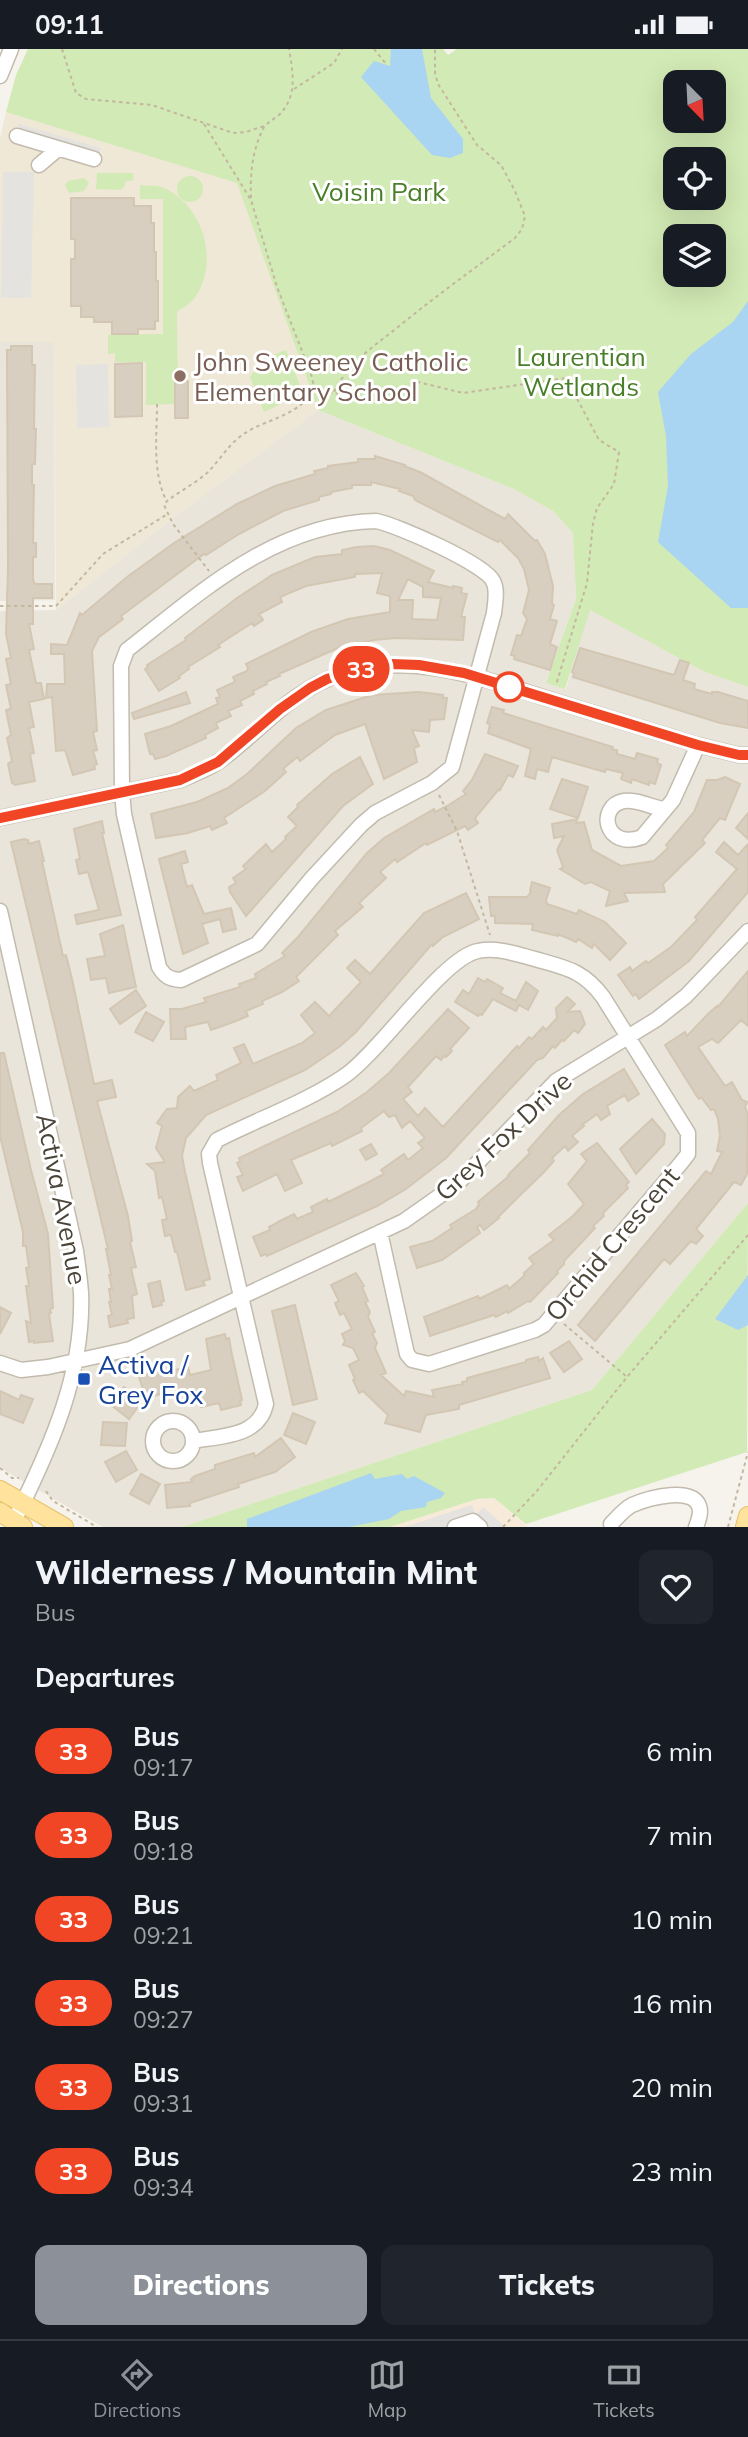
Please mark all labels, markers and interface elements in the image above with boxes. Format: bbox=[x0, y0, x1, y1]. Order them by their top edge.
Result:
text: 09:11 bbox=[35, 8, 104, 41]
north arrow bbox=[663, 70, 726, 133]
map controls bbox=[663, 70, 726, 287]
button: locate bbox=[663, 147, 726, 210]
park label: Voisin Park bbox=[312, 175, 446, 208]
button: layers bbox=[663, 224, 726, 287]
park label: Laurentian Wetlands bbox=[516, 340, 646, 403]
place label: John Sweeney Catholic Elementary School bbox=[194, 345, 469, 408]
marker: John Sweeney Catholic Elementary School bbox=[172, 368, 188, 384]
line badge: 33 bbox=[330, 646, 392, 692]
text: 33 bbox=[347, 654, 375, 684]
unlabelled marker bbox=[494, 672, 524, 702]
street label: Grey Fox Drive bbox=[428, 1064, 578, 1208]
street label: Activa Avenue bbox=[29, 1111, 95, 1287]
street label: Orchid Crescent bbox=[538, 1160, 686, 1328]
place label: Activa / Grey Fox bbox=[98, 1348, 204, 1411]
marker: Activa / Grey Fox bbox=[76, 1371, 92, 1387]
button: heart bbox=[639, 1550, 713, 1624]
text: Wilderness / Mountain Mint bbox=[35, 1551, 477, 1592]
text: Bus bbox=[35, 1598, 75, 1627]
text: Departures bbox=[35, 1661, 175, 1694]
text: Bus bbox=[133, 1720, 179, 1753]
text: 6 min bbox=[646, 1735, 713, 1768]
text: 33 bbox=[59, 1736, 88, 1766]
text: 09:17 bbox=[133, 1753, 193, 1782]
text: Bus bbox=[133, 1804, 179, 1837]
text: 7 min bbox=[646, 1819, 713, 1852]
text: 33 bbox=[59, 1820, 88, 1850]
text: 09:18 bbox=[133, 1837, 193, 1866]
text: Bus bbox=[133, 1888, 179, 1921]
text: 10 min bbox=[631, 1903, 713, 1936]
text: 33 bbox=[59, 1904, 88, 1934]
text: 09:21 bbox=[133, 1921, 193, 1950]
text: Bus bbox=[133, 1972, 179, 2005]
text: 16 min bbox=[631, 1987, 713, 2020]
text: 33 bbox=[59, 1988, 88, 2018]
text: 09:27 bbox=[133, 2005, 193, 2034]
text: Bus bbox=[133, 2056, 179, 2089]
text: 20 min bbox=[631, 2071, 713, 2104]
text: 33 bbox=[59, 2072, 88, 2102]
text: 09:31 bbox=[133, 2089, 193, 2118]
text: Bus bbox=[133, 2140, 179, 2173]
text: 23 min bbox=[631, 2155, 713, 2188]
text: 33 bbox=[59, 2156, 88, 2186]
text: 09:34 bbox=[133, 2173, 193, 2202]
button: Directions bbox=[35, 2245, 367, 2325]
button: Tickets bbox=[381, 2245, 713, 2325]
tab: Directions bbox=[93, 2356, 181, 2422]
tab: Map bbox=[368, 2356, 407, 2422]
tab: Tickets bbox=[593, 2356, 655, 2422]

